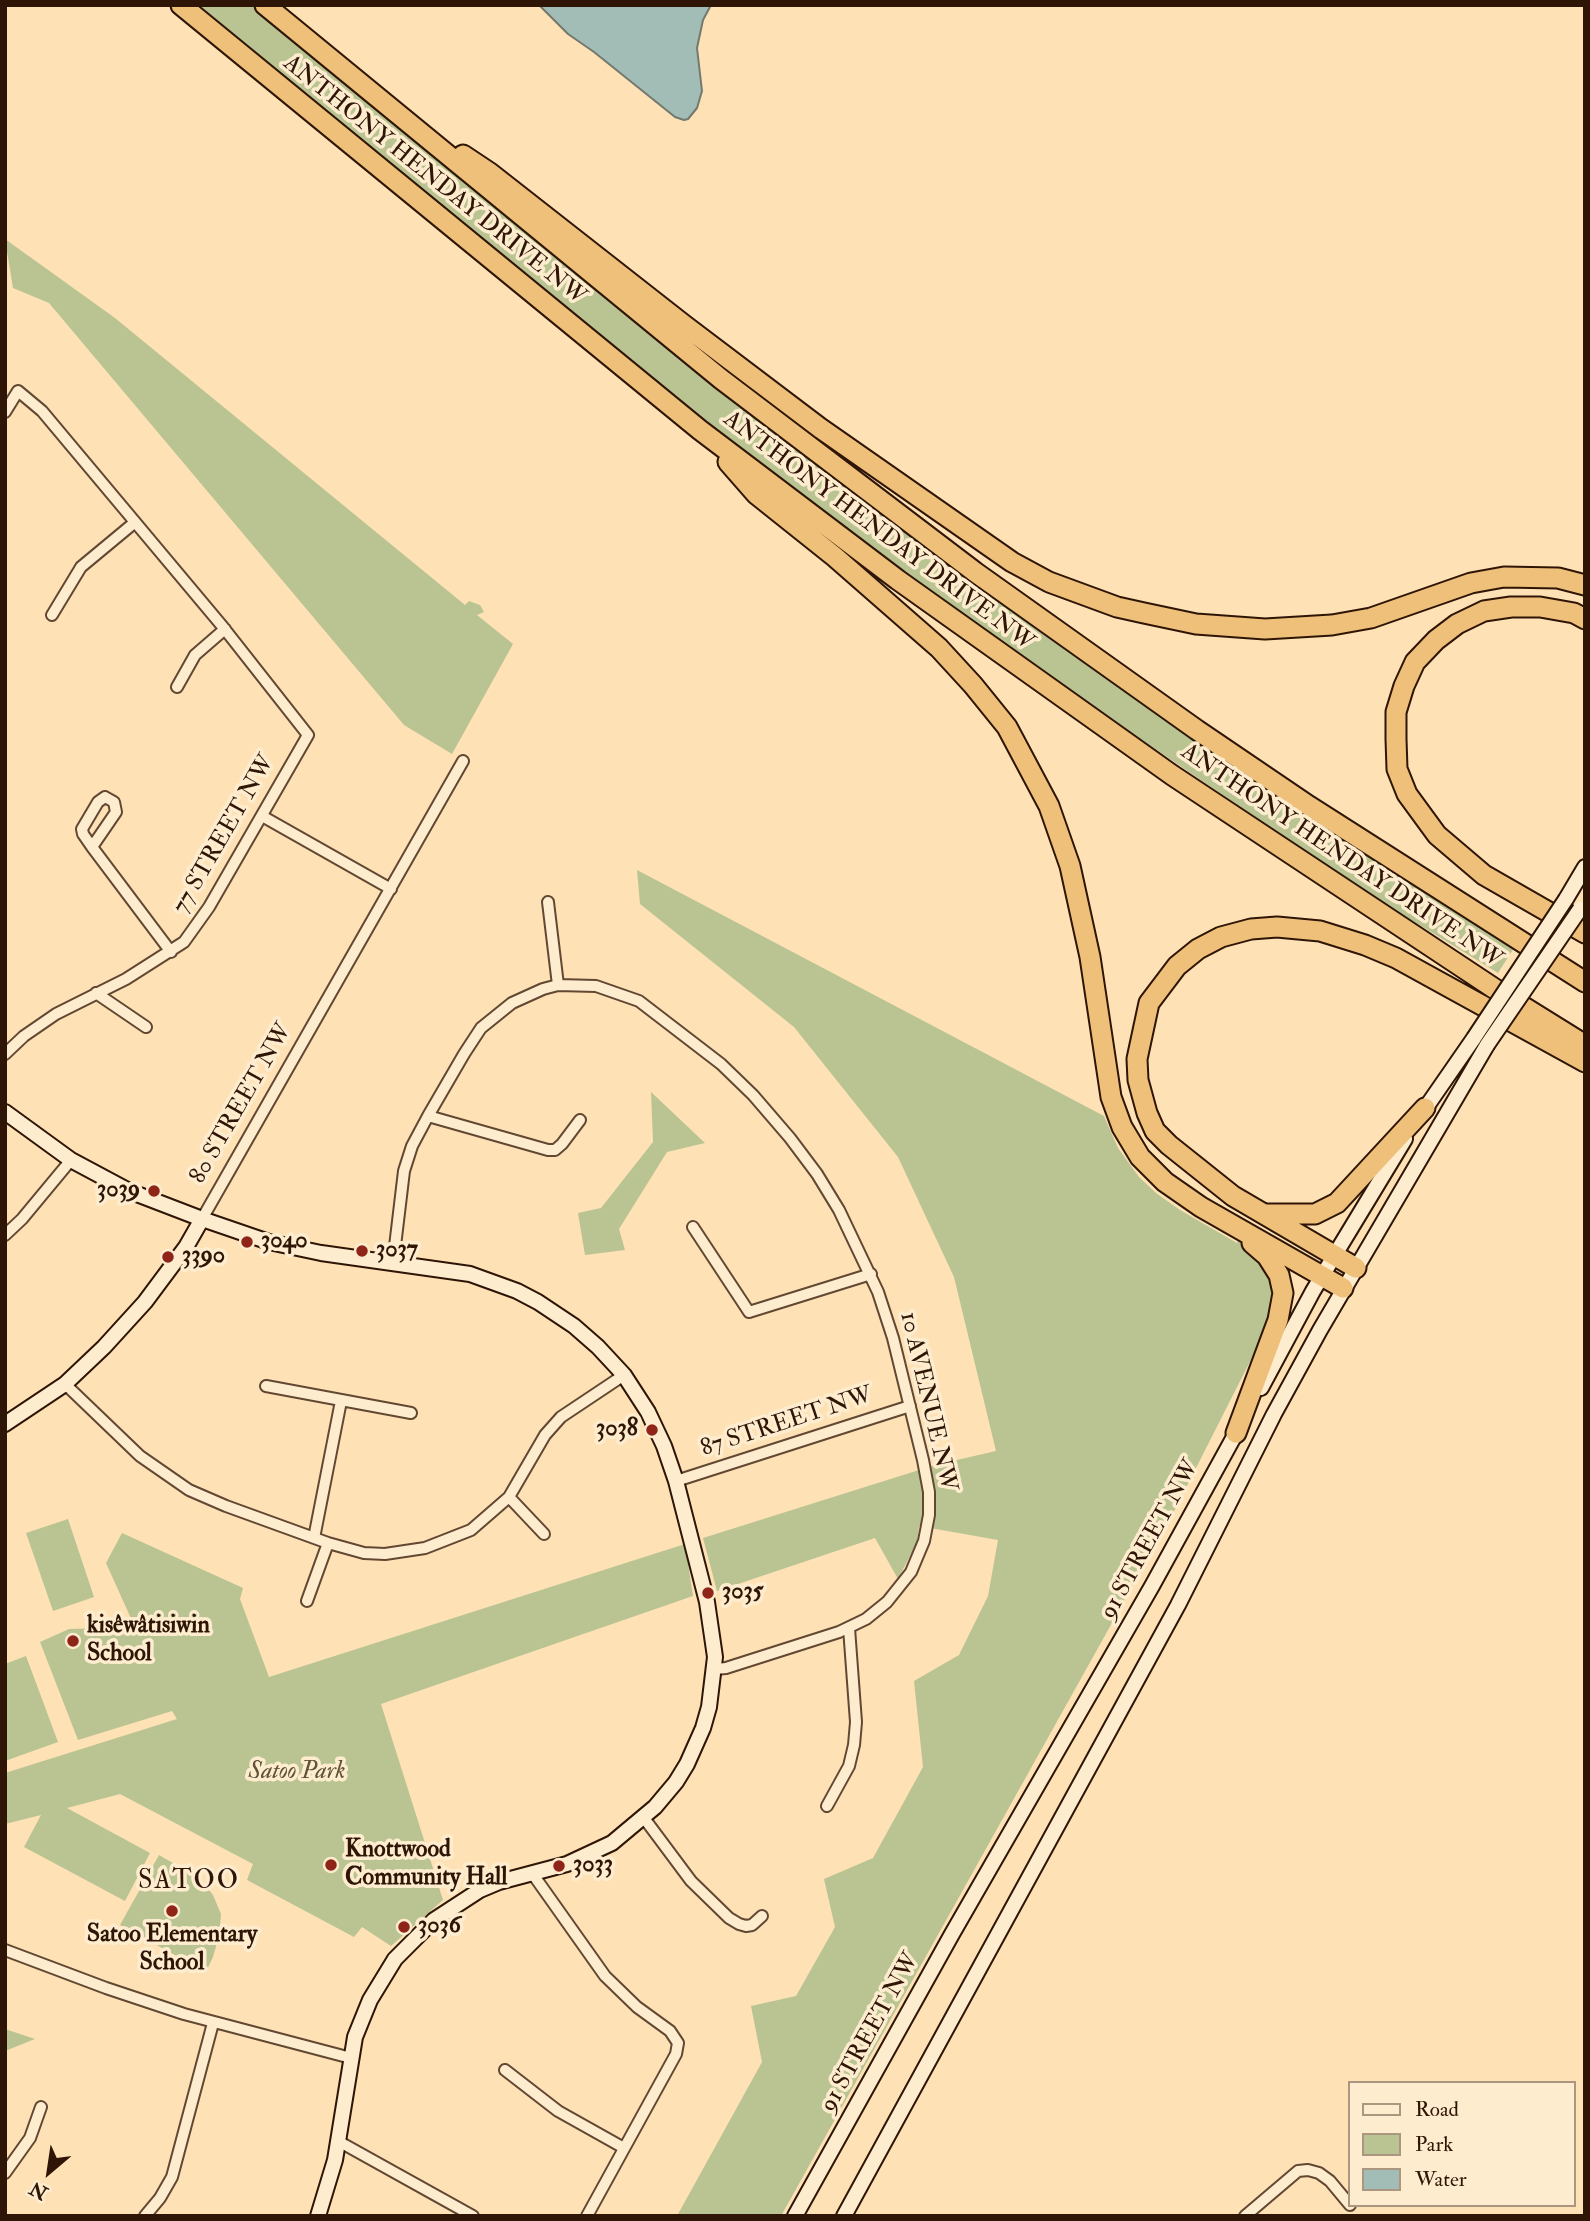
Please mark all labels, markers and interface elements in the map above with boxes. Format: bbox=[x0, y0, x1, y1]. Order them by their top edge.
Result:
street label: ANTHONY HENDAY DRIVE NW bbox=[277, 50, 591, 312]
street label: ANTHONY HENDAY DRIVE NW bbox=[717, 406, 1039, 658]
street label: ANTHONY HENDAY DRIVE NW bbox=[1175, 738, 1507, 976]
street label: 77 STREET NW bbox=[168, 750, 282, 920]
street label: 80 STREET NW bbox=[184, 1019, 300, 1189]
place label: 3039 bbox=[97, 1177, 140, 1205]
marker: 3039 bbox=[146, 1183, 162, 1199]
place label: 3040 bbox=[261, 1228, 308, 1256]
marker: 3040 bbox=[239, 1234, 255, 1250]
place label: 3037 bbox=[376, 1237, 418, 1265]
place label: 3390 bbox=[182, 1243, 225, 1271]
marker: 3037 bbox=[354, 1243, 370, 1259]
marker: 3390 bbox=[160, 1249, 176, 1265]
street label: 10 AVENUE NW bbox=[892, 1309, 962, 1495]
street label: 87 STREET NW bbox=[697, 1382, 877, 1464]
place label: 3038 bbox=[596, 1416, 638, 1444]
marker: 3038 bbox=[644, 1422, 660, 1438]
street label: 91 STREET NW bbox=[1095, 1455, 1207, 1625]
place label: 3035 bbox=[722, 1579, 763, 1607]
marker: 3035 bbox=[700, 1585, 716, 1601]
place label: kisêwâtisiwin School bbox=[87, 1613, 210, 1669]
marker: kisêwâtisiwin School bbox=[65, 1633, 81, 1649]
park label: Satoo Park bbox=[248, 1759, 346, 1787]
place label: Knottwood Community Hall bbox=[345, 1837, 507, 1893]
place label: 3033 bbox=[573, 1852, 613, 1880]
marker: Knottwood Community Hall bbox=[323, 1857, 339, 1873]
marker: 3033 bbox=[551, 1858, 567, 1874]
district label: SATOO bbox=[139, 1866, 239, 1898]
marker: Satoo Elementary School bbox=[164, 1903, 180, 1919]
place label: 3036 bbox=[418, 1913, 461, 1941]
marker: 3036 bbox=[396, 1919, 412, 1935]
place label: Satoo Elementary School bbox=[87, 1922, 257, 1978]
street label: 91 STREET NW bbox=[815, 1948, 927, 2118]
legend bbox=[1348, 2081, 1576, 2207]
text: Road bbox=[1415, 2096, 1459, 2123]
text: Park bbox=[1415, 2131, 1453, 2158]
north arrow bbox=[14, 2137, 84, 2207]
text: Water bbox=[1415, 2166, 1467, 2193]
text: N bbox=[26, 2176, 52, 2205]

